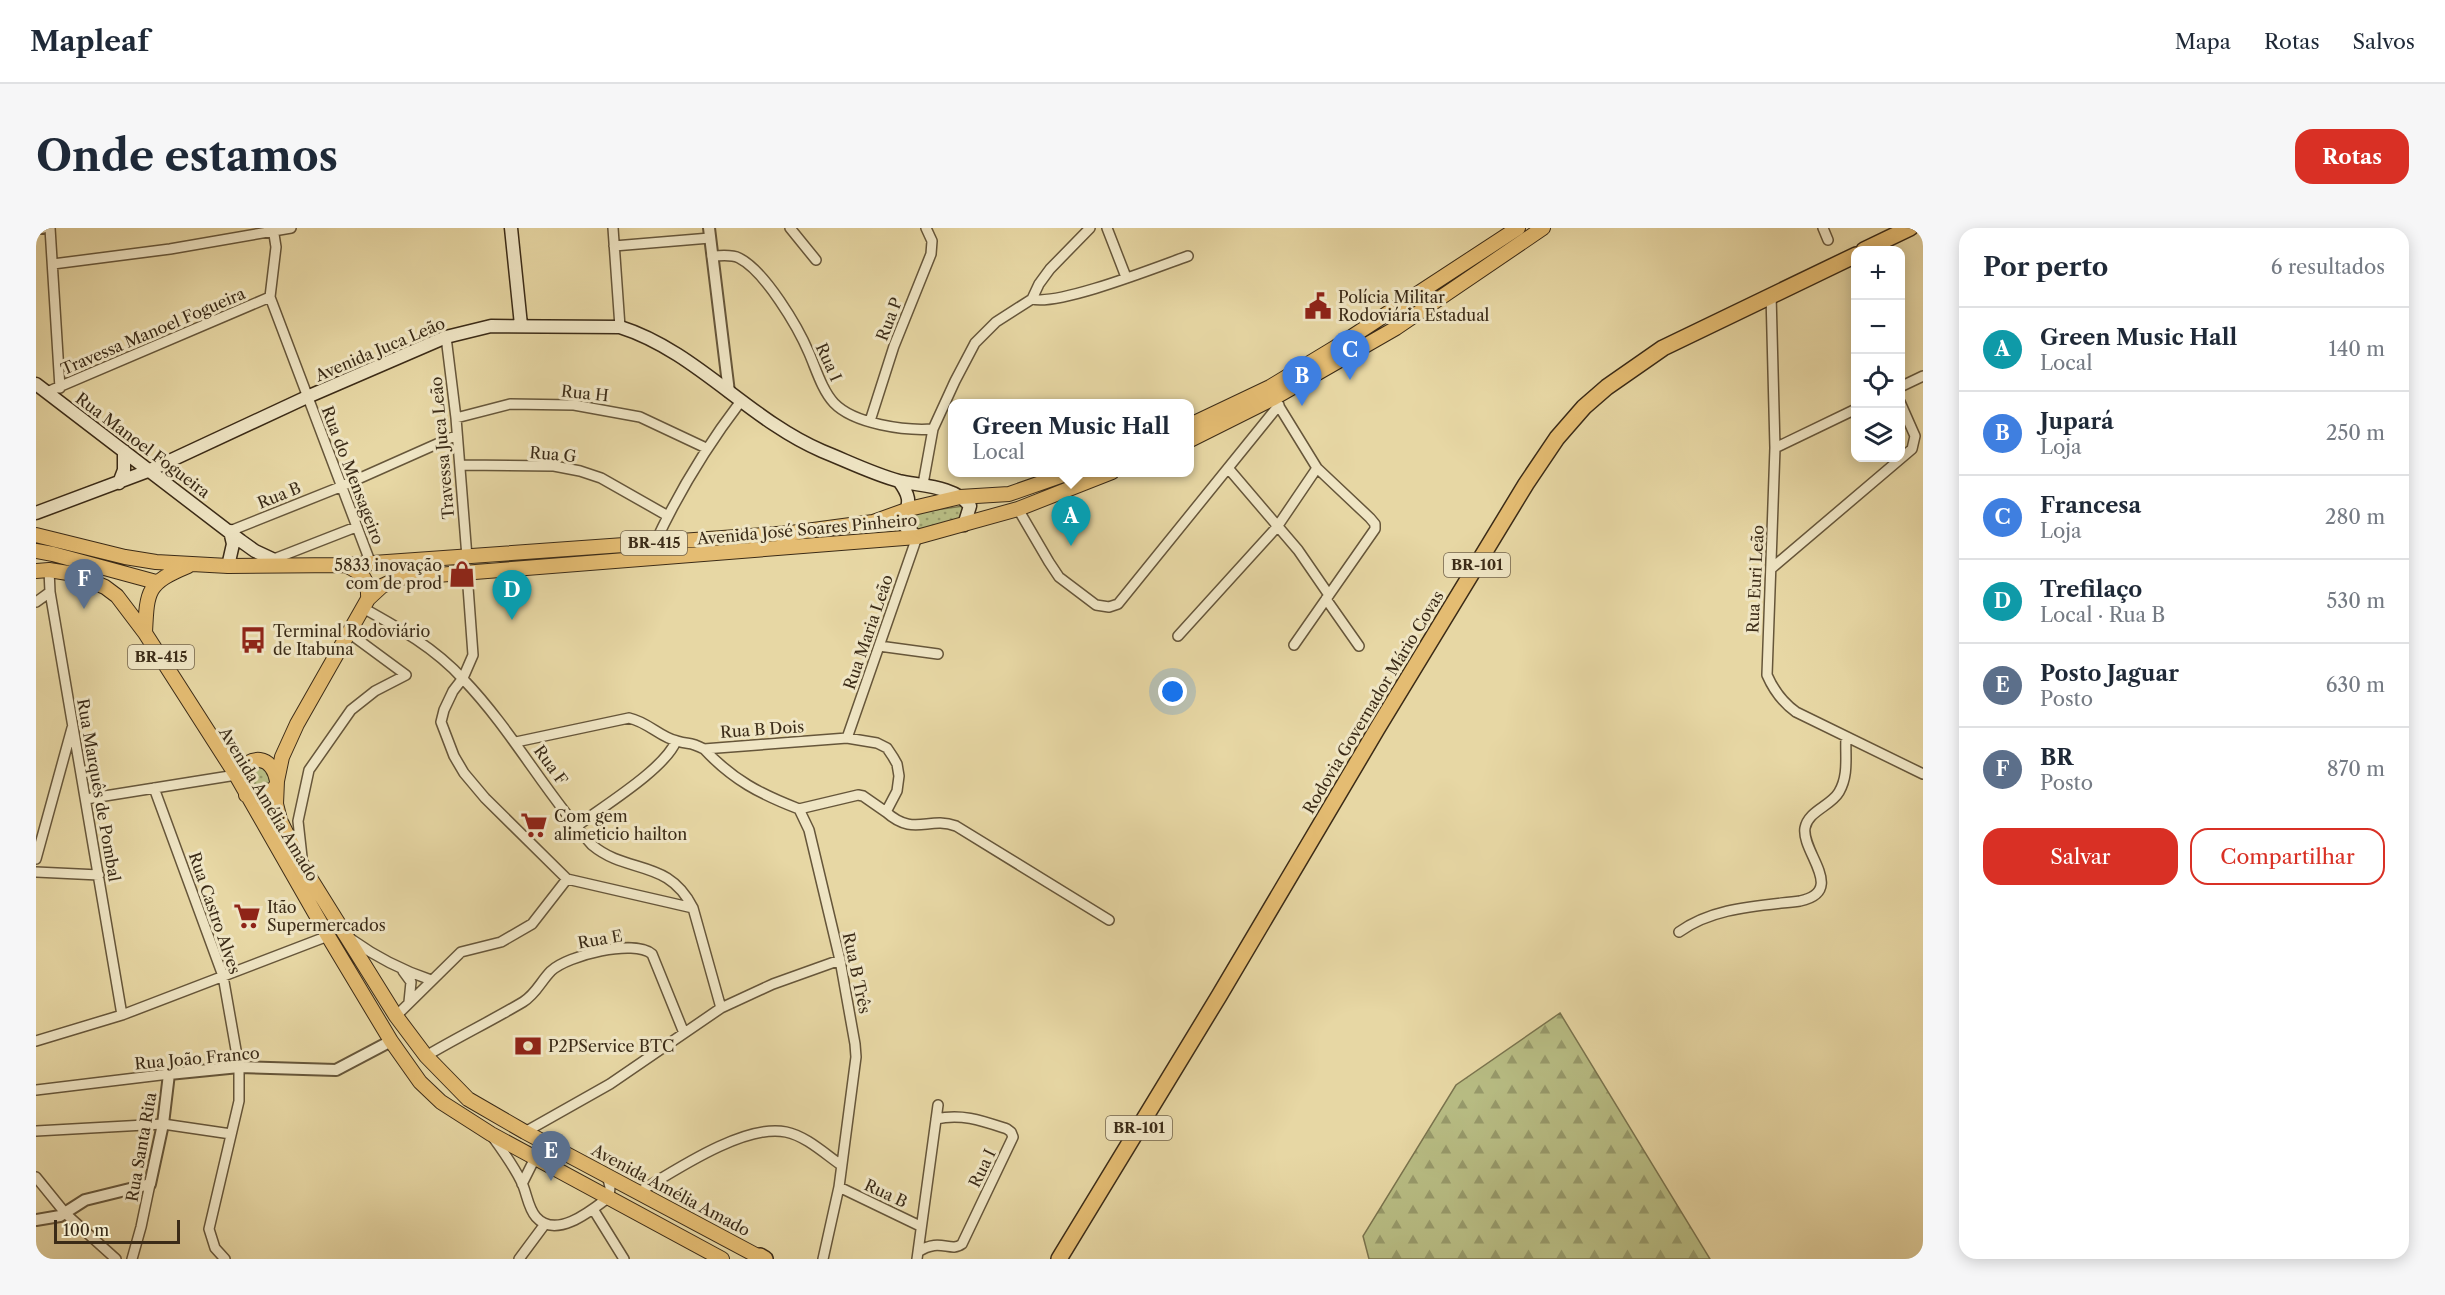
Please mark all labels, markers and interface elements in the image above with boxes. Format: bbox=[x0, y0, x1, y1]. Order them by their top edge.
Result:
text: Mapleaf bbox=[30, 24, 149, 58]
text: Mapa bbox=[2175, 29, 2231, 54]
text: Rotas bbox=[2264, 29, 2320, 54]
text: Salvos bbox=[2353, 29, 2415, 54]
button: Rotas bbox=[2295, 129, 2409, 184]
text: Onde estamos bbox=[36, 130, 338, 182]
map controls bbox=[1851, 246, 1905, 462]
button: + bbox=[1851, 246, 1905, 300]
text: Por perto bbox=[1983, 251, 2108, 283]
text: 6 resultados bbox=[2271, 255, 2385, 279]
street label: Travessa Manoel Fogueira bbox=[58, 283, 249, 379]
place label: Polícia Militar Rodoviária Estadual bbox=[1338, 287, 1490, 325]
public building icon: Polícia Militar Rodoviária Estadual bbox=[1303, 291, 1333, 321]
street label: Rua P bbox=[872, 294, 906, 343]
button: − bbox=[1851, 300, 1905, 354]
street label: Avenida Juca Leão bbox=[311, 313, 448, 386]
text: Green Music Hall bbox=[2040, 324, 2237, 351]
pin: C bbox=[1330, 330, 1370, 380]
text: A bbox=[1995, 337, 2010, 361]
text: 140 m bbox=[2328, 337, 2385, 361]
street label: Rua I bbox=[812, 340, 846, 384]
text: Local bbox=[2040, 351, 2092, 375]
button: locate bbox=[1851, 354, 1905, 408]
pin: B bbox=[1282, 356, 1322, 406]
street label: Travessa Juca Leão bbox=[426, 376, 458, 520]
street label: Rua H bbox=[560, 381, 610, 405]
street label: Rua Manoel Fogueira bbox=[72, 388, 215, 502]
popup bbox=[948, 399, 1194, 477]
street label: Rua do Mensageiro bbox=[317, 403, 389, 547]
button: layers bbox=[1851, 408, 1905, 462]
text: Jupará bbox=[2040, 408, 2114, 435]
text: Green Music Hall bbox=[972, 413, 1170, 440]
text: B bbox=[1995, 421, 2010, 445]
text: 250 m bbox=[2326, 421, 2385, 445]
text: Loja bbox=[2040, 435, 2082, 459]
text: Local bbox=[972, 440, 1025, 464]
street label: Rua G bbox=[529, 442, 577, 466]
street label: Rua B bbox=[254, 477, 304, 513]
text: Francesa bbox=[2040, 492, 2141, 519]
pin: A bbox=[1052, 496, 1090, 546]
text: C bbox=[1994, 505, 2011, 529]
text: 280 m bbox=[2325, 505, 2385, 529]
street label: Avenida José Soares Pinheiro bbox=[695, 509, 918, 549]
text: Loja bbox=[2040, 519, 2082, 543]
street label: Rua Euri Leão bbox=[1742, 524, 1768, 634]
road number: BR-415 bbox=[621, 531, 687, 555]
road number: BR-101 bbox=[1444, 553, 1510, 577]
place label: 5833 inovação com de prod bbox=[334, 555, 442, 593]
shop icon: 5833 inovação com de prod bbox=[447, 559, 477, 589]
pin: F bbox=[64, 560, 104, 609]
pin: D bbox=[492, 570, 532, 620]
street label: Rua Maria Leão bbox=[839, 572, 897, 692]
text: Trefilaço bbox=[2040, 576, 2142, 603]
street label: Rodovia Governador Mário Covas bbox=[1298, 587, 1448, 817]
text: D bbox=[1994, 589, 2011, 613]
text: 530 m bbox=[2327, 589, 2385, 613]
text: Local · Rua B bbox=[2040, 603, 2165, 627]
place label: Terminal Rodoviário de Itabuna bbox=[273, 621, 430, 659]
bus stop icon: Terminal Rodoviário de Itabuna bbox=[238, 625, 268, 655]
road number: BR-415 bbox=[128, 645, 194, 669]
text: Posto Jaguar bbox=[2040, 660, 2179, 687]
text: E bbox=[1995, 673, 2010, 697]
text: 630 m bbox=[2326, 673, 2385, 697]
your location bbox=[1158, 677, 1187, 706]
text: Posto bbox=[2040, 687, 2093, 711]
street label: Rua Marquês de Pombal bbox=[73, 697, 125, 883]
street label: Rua B Dois bbox=[719, 716, 805, 742]
street label: Avenida Amélia Amado bbox=[214, 722, 323, 885]
street label: Rua F bbox=[530, 741, 572, 789]
text: BR bbox=[2040, 744, 2073, 771]
text: F bbox=[1996, 757, 2009, 781]
text: 870 m bbox=[2327, 757, 2385, 781]
text: Posto bbox=[2040, 771, 2093, 795]
place label: Com gem alimeticio hailton bbox=[554, 806, 687, 844]
supermarket icon: Com gem alimeticio hailton bbox=[519, 810, 549, 840]
button: Salvar bbox=[1983, 828, 2178, 885]
button: Compartilhar bbox=[2190, 828, 2385, 885]
street label: Rua Castro Alves bbox=[185, 849, 245, 977]
place label: Itão Supermercados bbox=[267, 897, 386, 935]
supermarket icon: Itão Supermercados bbox=[232, 901, 262, 931]
street label: Rua E bbox=[576, 925, 624, 953]
street label: Rua B Três bbox=[839, 931, 875, 1015]
bank icon: P2PService BTC bbox=[513, 1031, 543, 1061]
place label: P2PService BTC bbox=[548, 1036, 674, 1056]
street label: Rua João Franco bbox=[134, 1043, 261, 1073]
street label: Rua Santa Rita bbox=[122, 1090, 161, 1203]
road number: BR-101 bbox=[1106, 1116, 1172, 1140]
pin: E bbox=[532, 1132, 570, 1181]
street label: Avenida Amélia Amado bbox=[588, 1139, 754, 1240]
street label: Rua I bbox=[964, 1146, 1000, 1190]
street label: Rua B bbox=[861, 1174, 911, 1212]
scale bar bbox=[54, 1217, 180, 1244]
text: 100 m bbox=[63, 1220, 109, 1240]

